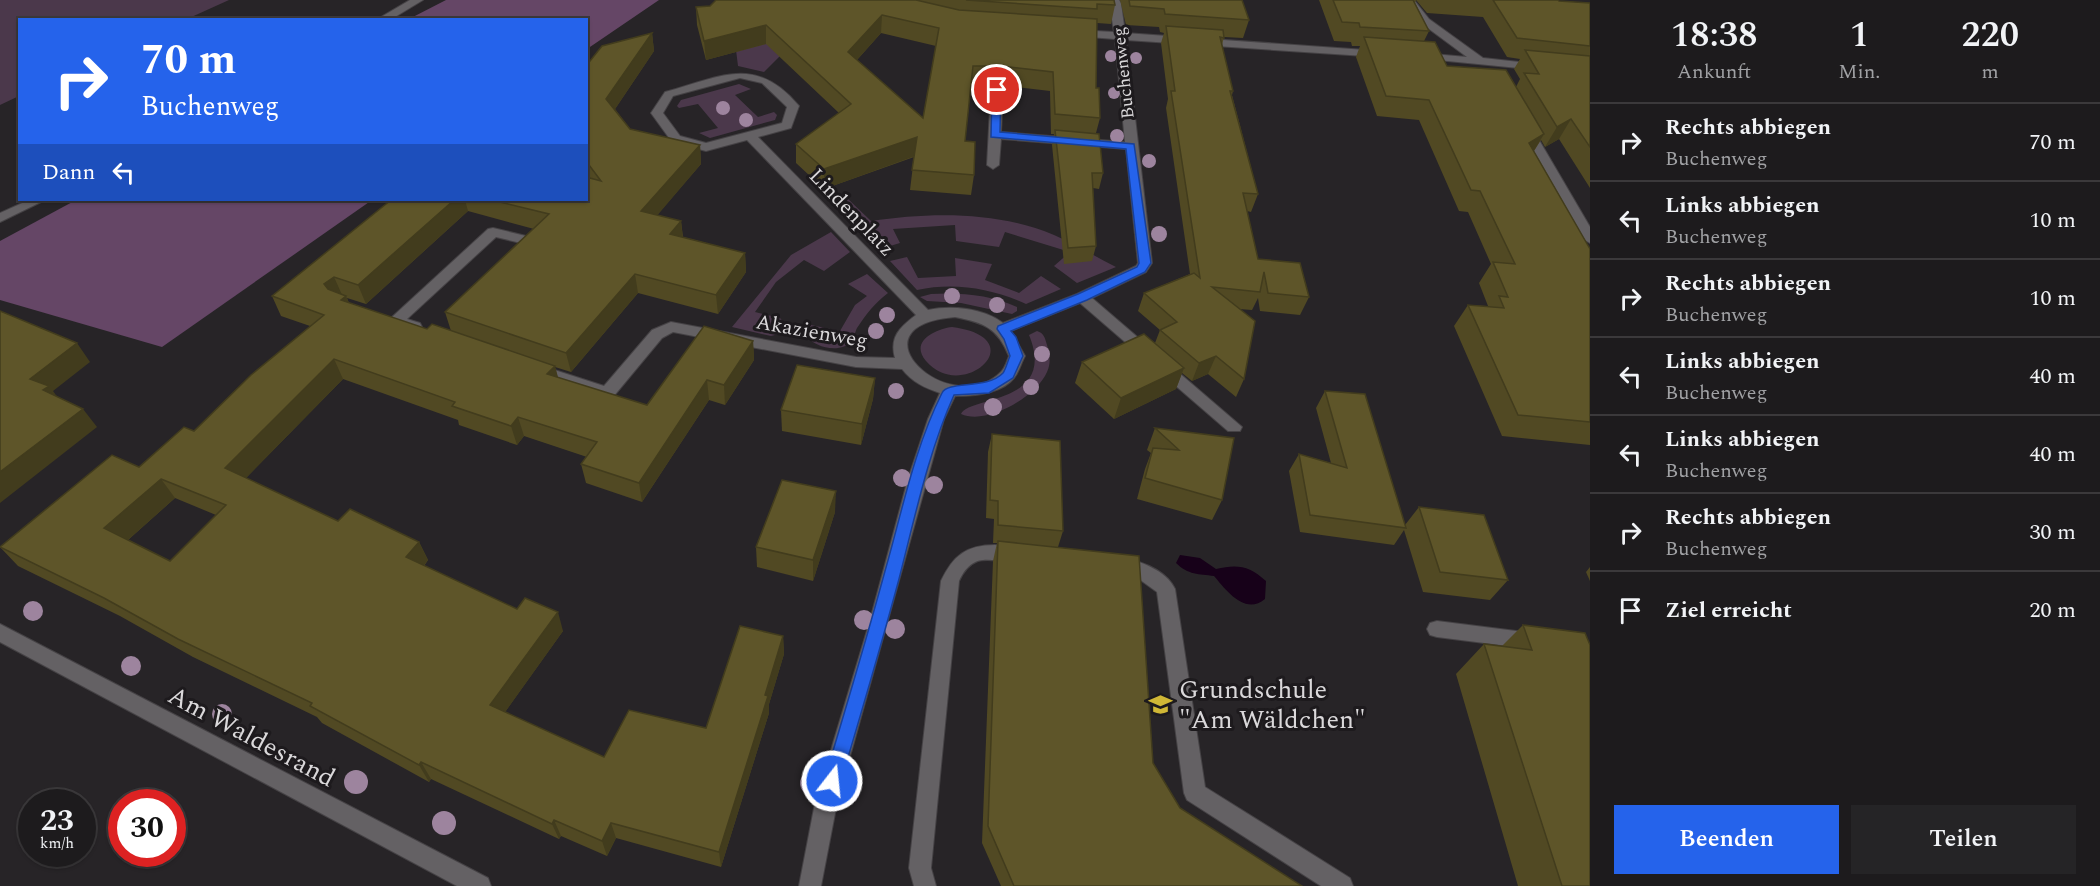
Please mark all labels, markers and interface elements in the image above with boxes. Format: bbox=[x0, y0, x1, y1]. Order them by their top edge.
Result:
text: 18:38 bbox=[1671, 8, 1757, 63]
text: 1 bbox=[1850, 8, 1869, 63]
text: 220 bbox=[1961, 8, 2019, 63]
street label: Buchenweg bbox=[1105, 26, 1142, 120]
text: 70 m bbox=[141, 29, 236, 92]
icon: right bbox=[42, 42, 120, 120]
text: Ankunft bbox=[1677, 57, 1751, 87]
text: Min. bbox=[1838, 57, 1880, 87]
text: m bbox=[1982, 57, 1999, 87]
pin bbox=[971, 64, 1022, 115]
icon: arrive bbox=[980, 73, 1013, 106]
text: Buchenweg bbox=[141, 86, 279, 128]
text: Rechts abbiegen bbox=[1665, 111, 1831, 144]
icon: right bbox=[1614, 126, 1647, 159]
text: 70 m bbox=[2030, 126, 2076, 159]
text: Buchenweg bbox=[1665, 144, 1767, 174]
text: Dann bbox=[42, 156, 95, 189]
icon: left bbox=[107, 156, 140, 189]
street label: Lindenplatz bbox=[801, 161, 902, 264]
text: Links abbiegen bbox=[1665, 189, 1820, 222]
icon: left bbox=[1614, 204, 1647, 237]
text: 10 m bbox=[2030, 204, 2076, 237]
text: Buchenweg bbox=[1665, 222, 1767, 252]
text: Rechts abbiegen bbox=[1665, 267, 1831, 300]
icon: right bbox=[1614, 282, 1647, 315]
text: 10 m bbox=[2030, 282, 2076, 315]
text: Buchenweg bbox=[1665, 300, 1767, 330]
street label: Akazienweg bbox=[753, 306, 870, 358]
text: Links abbiegen bbox=[1665, 345, 1820, 378]
icon: left bbox=[1614, 360, 1647, 393]
text: 40 m bbox=[2030, 360, 2076, 393]
text: Buchenweg bbox=[1665, 378, 1767, 408]
text: Links abbiegen bbox=[1665, 423, 1820, 456]
icon: left bbox=[1614, 438, 1647, 471]
text: 40 m bbox=[2030, 438, 2076, 471]
text: Buchenweg bbox=[1665, 456, 1767, 486]
text: Rechts abbiegen bbox=[1665, 501, 1831, 534]
icon: right bbox=[1614, 516, 1647, 549]
text: 30 m bbox=[2030, 516, 2076, 549]
text: Buchenweg bbox=[1665, 534, 1767, 564]
icon: arrive bbox=[1614, 594, 1647, 627]
text: Ziel erreicht bbox=[1665, 594, 1792, 627]
text: 20 m bbox=[2030, 594, 2076, 627]
place label: Grundschule "Am Wäldchen" bbox=[1179, 670, 1366, 740]
street label: Am Waldesrand bbox=[161, 676, 343, 798]
school or university icon: Grundschule "Am Wäldchen" bbox=[1148, 691, 1174, 717]
position arrow bbox=[800, 749, 864, 813]
speed limit sign: 30 bbox=[108, 789, 186, 867]
text: 23 bbox=[40, 798, 74, 844]
button: Beenden bbox=[1614, 805, 1839, 874]
button: Teilen bbox=[1851, 805, 2076, 874]
text: km/h bbox=[40, 832, 74, 855]

